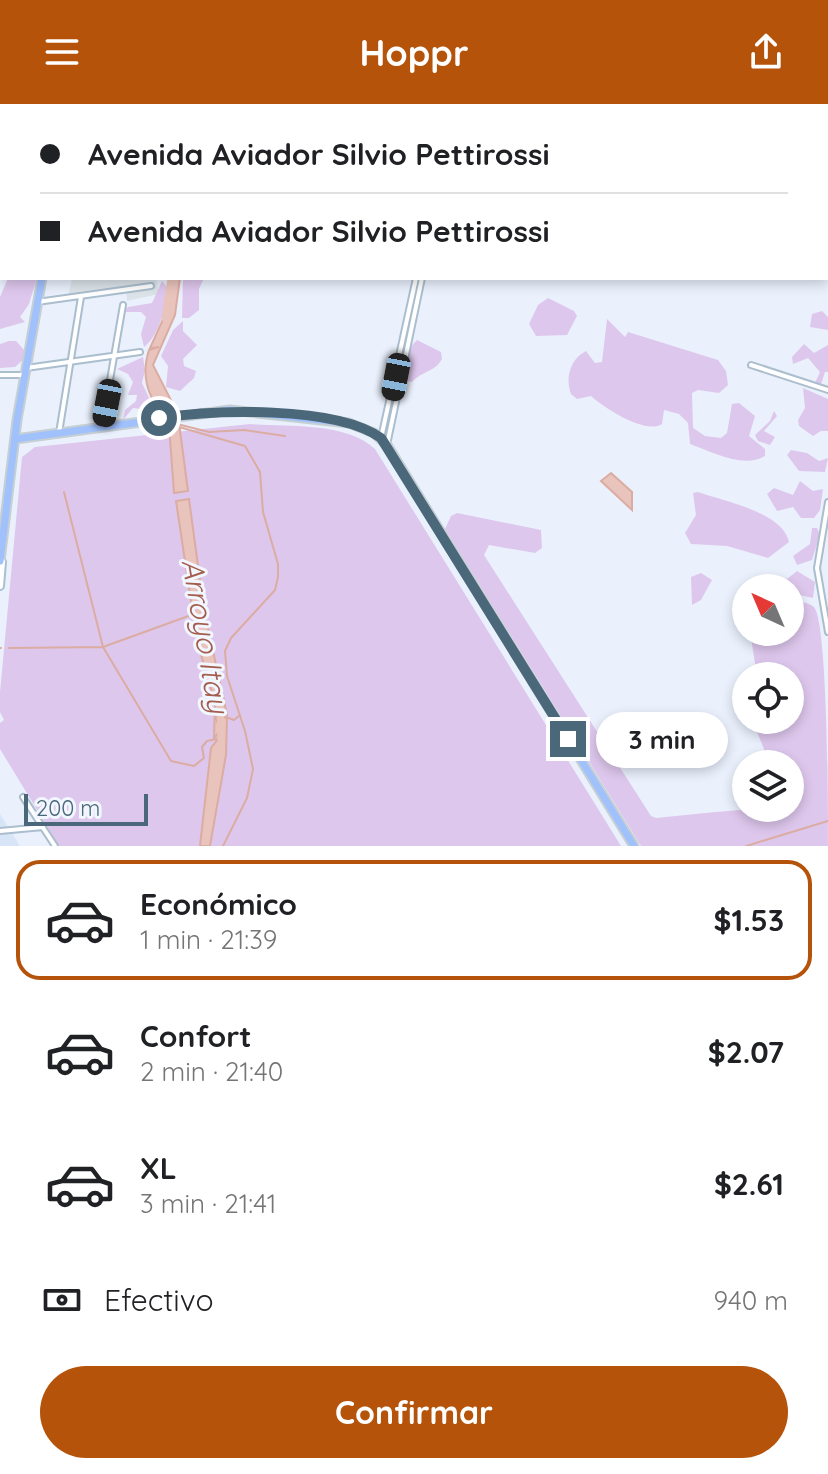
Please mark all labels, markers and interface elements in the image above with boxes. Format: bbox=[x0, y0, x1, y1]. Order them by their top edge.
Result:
icon: menu bbox=[40, 30, 84, 74]
text: Hoppr bbox=[359, 30, 469, 75]
icon: share bbox=[744, 30, 788, 74]
text: Avenida Aviador Silvio Pettirossi bbox=[88, 135, 549, 173]
text: Avenida Aviador Silvio Pettirossi bbox=[88, 212, 549, 250]
car bbox=[380, 351, 412, 403]
car bbox=[91, 377, 123, 429]
route start bbox=[141, 400, 177, 436]
water label: Arroyo Itay bbox=[174, 556, 239, 718]
north arrow bbox=[732, 574, 804, 646]
map controls bbox=[732, 574, 804, 822]
button: locate bbox=[732, 662, 804, 734]
callout: 3 min bbox=[596, 711, 728, 767]
route end bbox=[550, 721, 586, 757]
text: 3 min bbox=[629, 723, 695, 756]
button: layers bbox=[732, 750, 804, 822]
scale bar bbox=[24, 790, 148, 826]
text: 200 m bbox=[36, 794, 100, 822]
icon: car bbox=[44, 884, 116, 956]
text: Económico bbox=[140, 885, 297, 923]
text: $1.53 bbox=[714, 901, 784, 939]
text: 1 min · 21:39 bbox=[140, 923, 277, 956]
icon: car bbox=[44, 1016, 116, 1088]
text: Confort bbox=[140, 1017, 252, 1055]
text: $2.07 bbox=[708, 1033, 784, 1071]
text: 2 min · 21:40 bbox=[140, 1055, 283, 1088]
icon: car bbox=[44, 1148, 116, 1220]
text: XL bbox=[140, 1149, 177, 1187]
text: $2.61 bbox=[714, 1165, 784, 1203]
text: 3 min · 21:41 bbox=[140, 1187, 276, 1220]
icon: cash bbox=[40, 1278, 84, 1322]
text: Efectivo bbox=[104, 1281, 214, 1319]
text: 940 m bbox=[714, 1284, 788, 1317]
button: Confirmar bbox=[40, 1366, 788, 1458]

